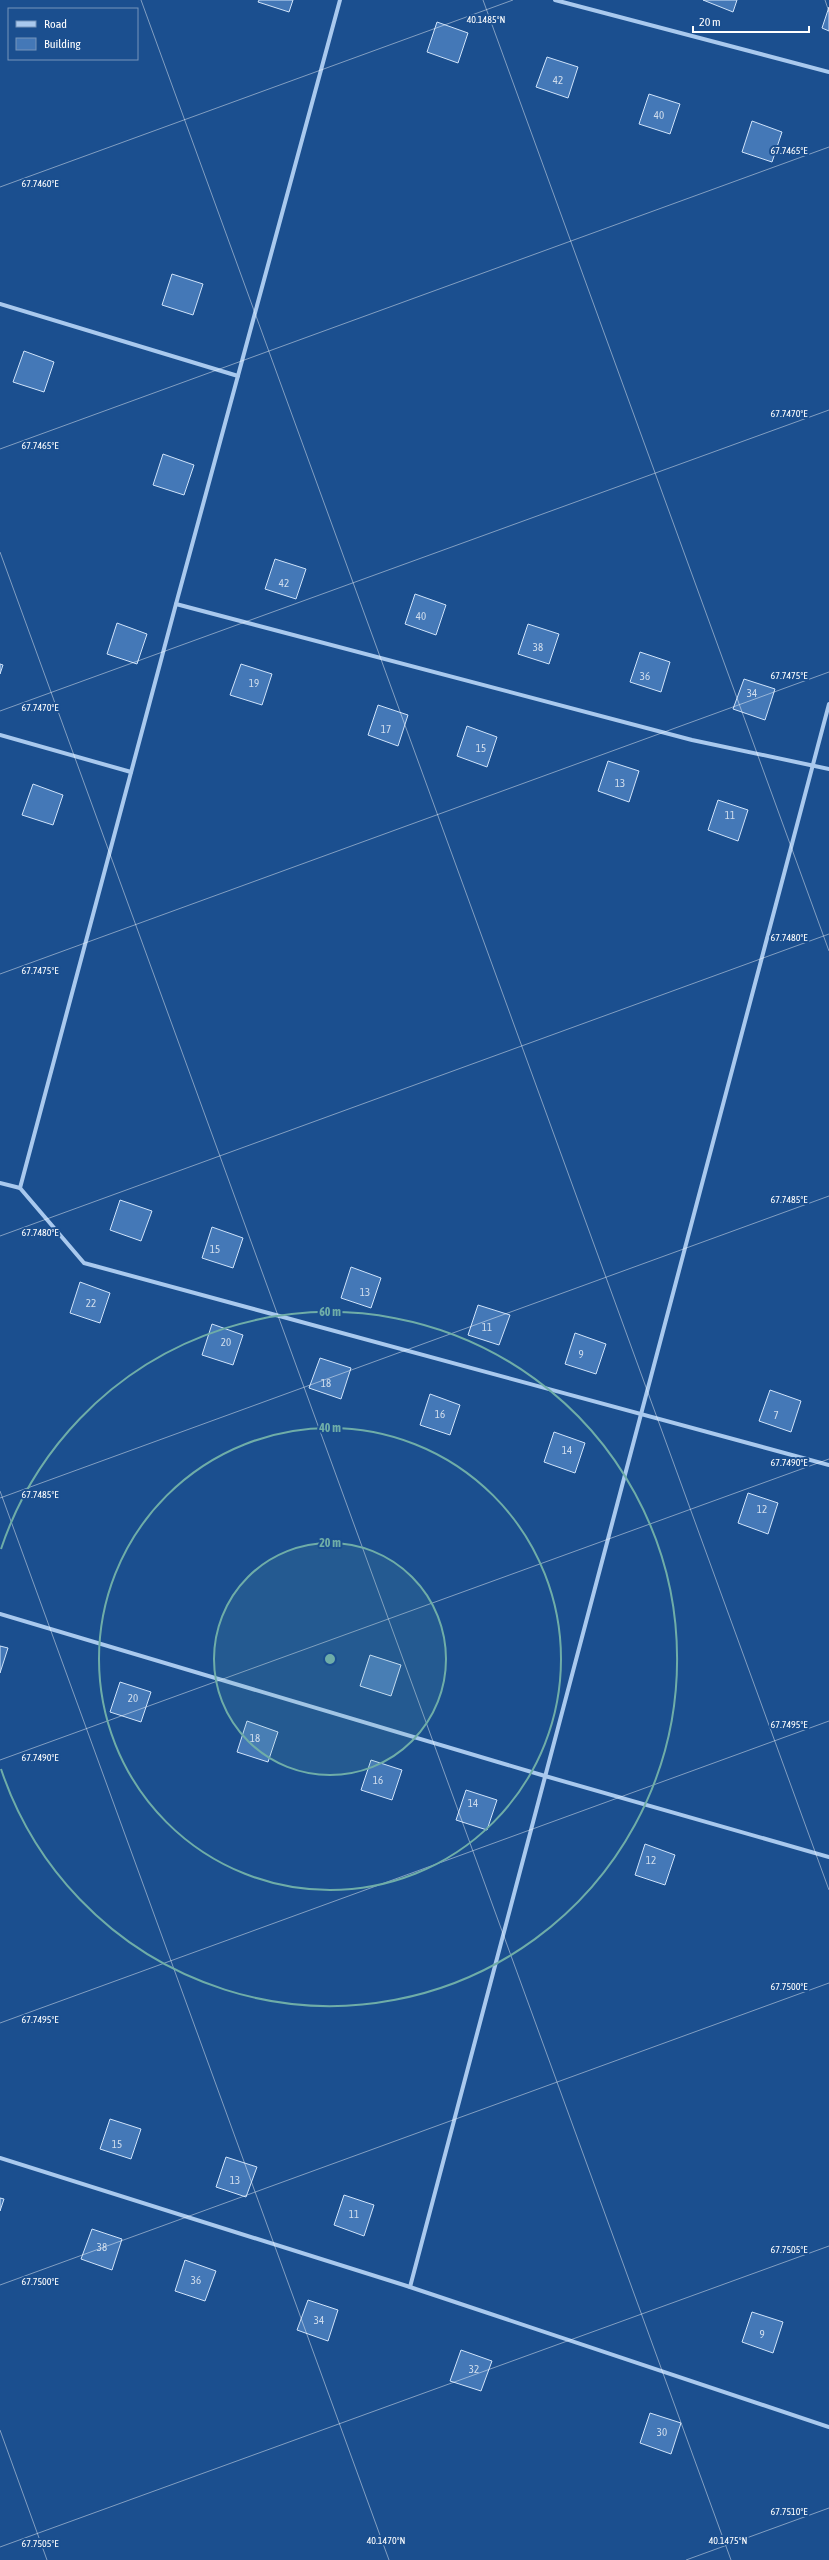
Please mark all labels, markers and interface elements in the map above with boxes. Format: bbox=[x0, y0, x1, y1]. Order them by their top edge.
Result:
legend bbox=[8, 8, 138, 60]
scale bar bbox=[693, 8, 809, 34]
text: 40.1485°N bbox=[467, 14, 505, 25]
text: 20 m bbox=[699, 15, 721, 29]
text: Road bbox=[44, 17, 67, 31]
text: Building bbox=[44, 37, 82, 51]
house number: 42 bbox=[553, 74, 563, 86]
house number: 40 bbox=[654, 109, 664, 121]
text: 67.7465°E bbox=[771, 145, 808, 156]
text: 67.7460°E bbox=[22, 178, 59, 189]
text: 67.7470°E bbox=[771, 408, 808, 419]
text: 67.7465°E bbox=[22, 440, 59, 451]
house number: 42 bbox=[279, 577, 289, 589]
house number: 40 bbox=[416, 610, 426, 622]
house number: 38 bbox=[533, 641, 543, 653]
house number: 36 bbox=[640, 670, 650, 682]
text: 67.7475°E bbox=[771, 670, 808, 681]
house number: 19 bbox=[249, 677, 259, 689]
house number: 34 bbox=[747, 687, 757, 699]
text: 67.7470°E bbox=[22, 702, 59, 713]
house number: 17 bbox=[381, 723, 391, 735]
house number: 15 bbox=[476, 742, 486, 754]
house number: 13 bbox=[615, 777, 625, 789]
house number: 11 bbox=[725, 809, 735, 821]
text: 67.7480°E bbox=[771, 932, 808, 943]
text: 67.7475°E bbox=[22, 965, 59, 976]
text: 67.7485°E bbox=[771, 1194, 808, 1205]
text: 67.7480°E bbox=[22, 1227, 59, 1238]
house number: 15 bbox=[210, 1243, 220, 1255]
house number: 13 bbox=[360, 1286, 370, 1298]
house number: 22 bbox=[86, 1297, 96, 1309]
text: 60 m bbox=[319, 1305, 341, 1319]
house number: 11 bbox=[482, 1321, 492, 1333]
house number: 20 bbox=[221, 1336, 231, 1348]
house number: 9 bbox=[578, 1348, 584, 1360]
house number: 18 bbox=[321, 1377, 331, 1389]
house number: 16 bbox=[435, 1408, 445, 1420]
house number: 7 bbox=[773, 1409, 779, 1421]
text: 40 m bbox=[318, 1421, 341, 1435]
house number: 14 bbox=[562, 1444, 572, 1456]
text: 67.7490°E bbox=[771, 1457, 808, 1468]
text: 67.7485°E bbox=[22, 1489, 59, 1500]
house number: 12 bbox=[757, 1503, 767, 1515]
text: 20 m bbox=[319, 1536, 341, 1550]
centre of rings bbox=[323, 1652, 337, 1666]
house number: 20 bbox=[128, 1692, 138, 1704]
text: 67.7495°E bbox=[771, 1719, 808, 1730]
house number: 18 bbox=[250, 1732, 260, 1744]
text: 67.7490°E bbox=[22, 1752, 59, 1763]
house number: 16 bbox=[373, 1774, 383, 1786]
house number: 14 bbox=[468, 1797, 478, 1809]
house number: 12 bbox=[646, 1854, 656, 1866]
text: 67.7500°E bbox=[771, 1981, 808, 1992]
text: 67.7495°E bbox=[22, 2014, 59, 2025]
house number: 15 bbox=[112, 2138, 122, 2150]
house number: 13 bbox=[230, 2174, 240, 2186]
house number: 11 bbox=[349, 2208, 359, 2220]
house number: 38 bbox=[97, 2241, 107, 2253]
text: 67.7505°E bbox=[771, 2244, 808, 2255]
house number: 36 bbox=[191, 2274, 201, 2286]
text: 67.7500°E bbox=[22, 2276, 59, 2287]
house number: 34 bbox=[314, 2314, 324, 2326]
house number: 9 bbox=[759, 2328, 765, 2340]
house number: 32 bbox=[469, 2363, 479, 2375]
house number: 30 bbox=[657, 2426, 667, 2438]
text: 67.7510°E bbox=[771, 2506, 808, 2517]
text: 40.1470°N bbox=[367, 2535, 405, 2546]
text: 40.1475°N bbox=[709, 2535, 747, 2546]
text: 67.7505°E bbox=[22, 2538, 59, 2549]

